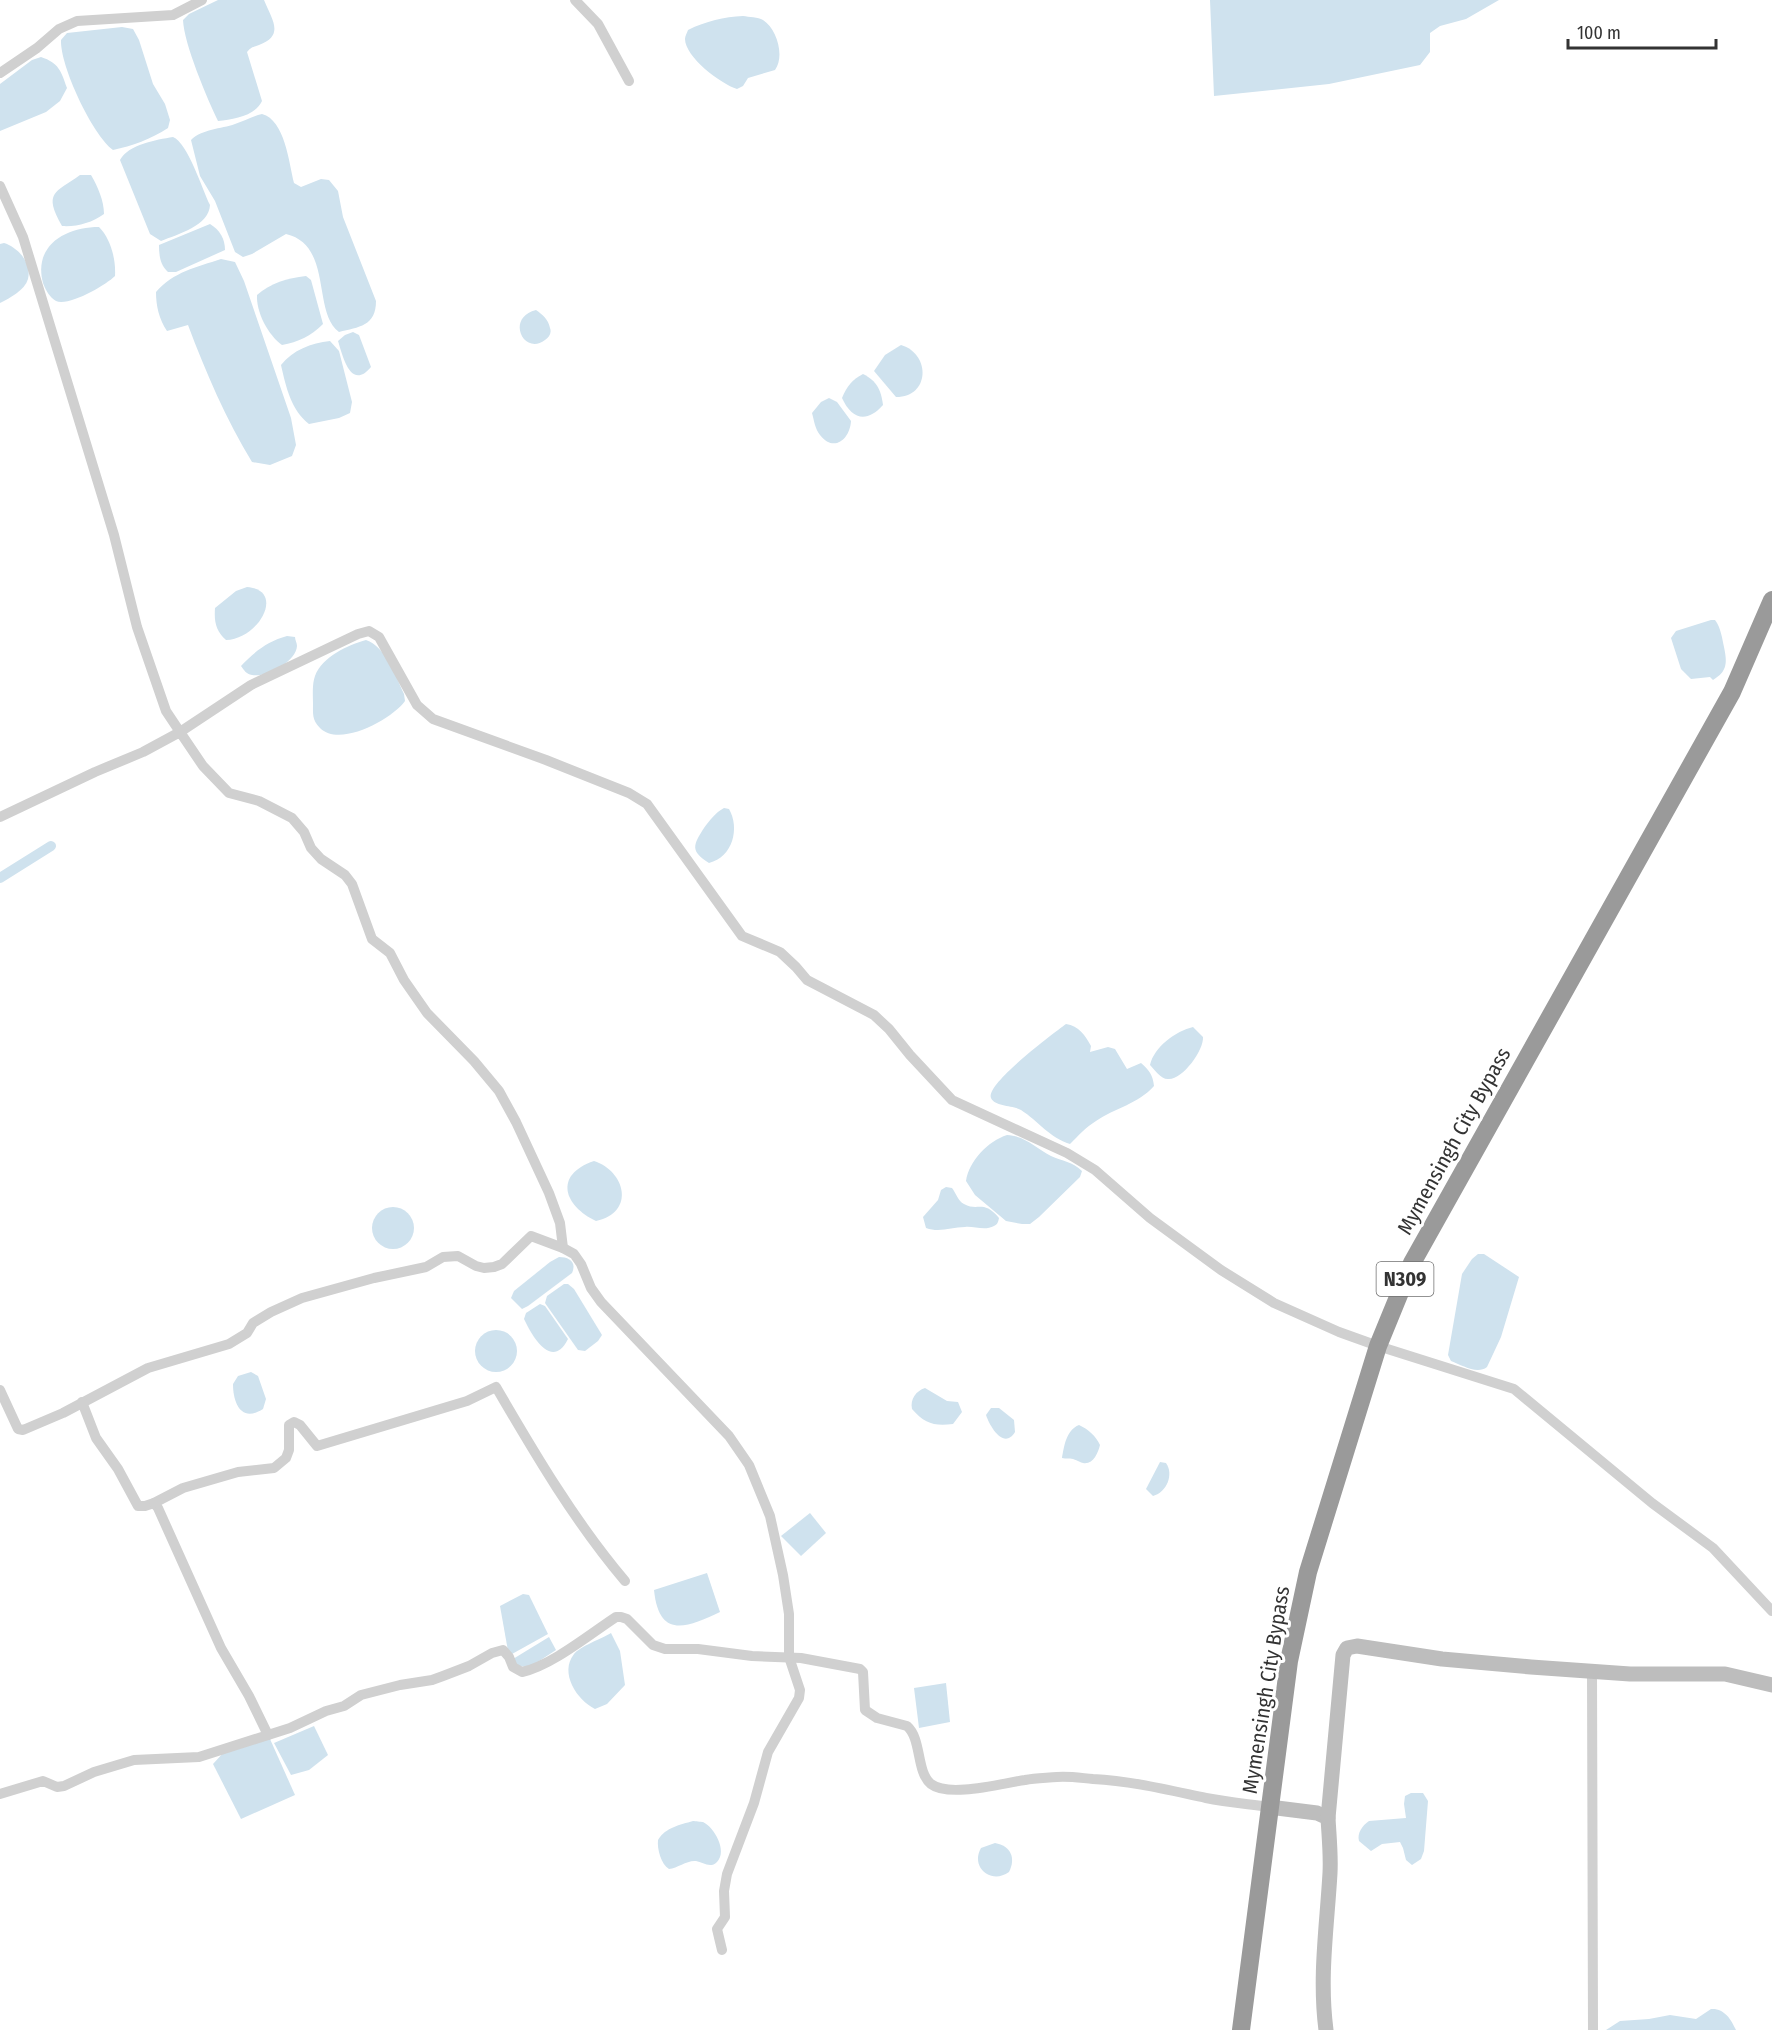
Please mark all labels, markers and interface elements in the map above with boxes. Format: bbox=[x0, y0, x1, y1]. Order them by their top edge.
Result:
scale bar bbox=[1568, 12, 1716, 50]
text: 100 m bbox=[1577, 22, 1621, 44]
street label: Mymensingh City Bypass bbox=[1392, 1043, 1516, 1239]
road number: N309 bbox=[1376, 1262, 1434, 1296]
street label: Mymensingh City Bypass bbox=[1237, 1584, 1295, 1796]

